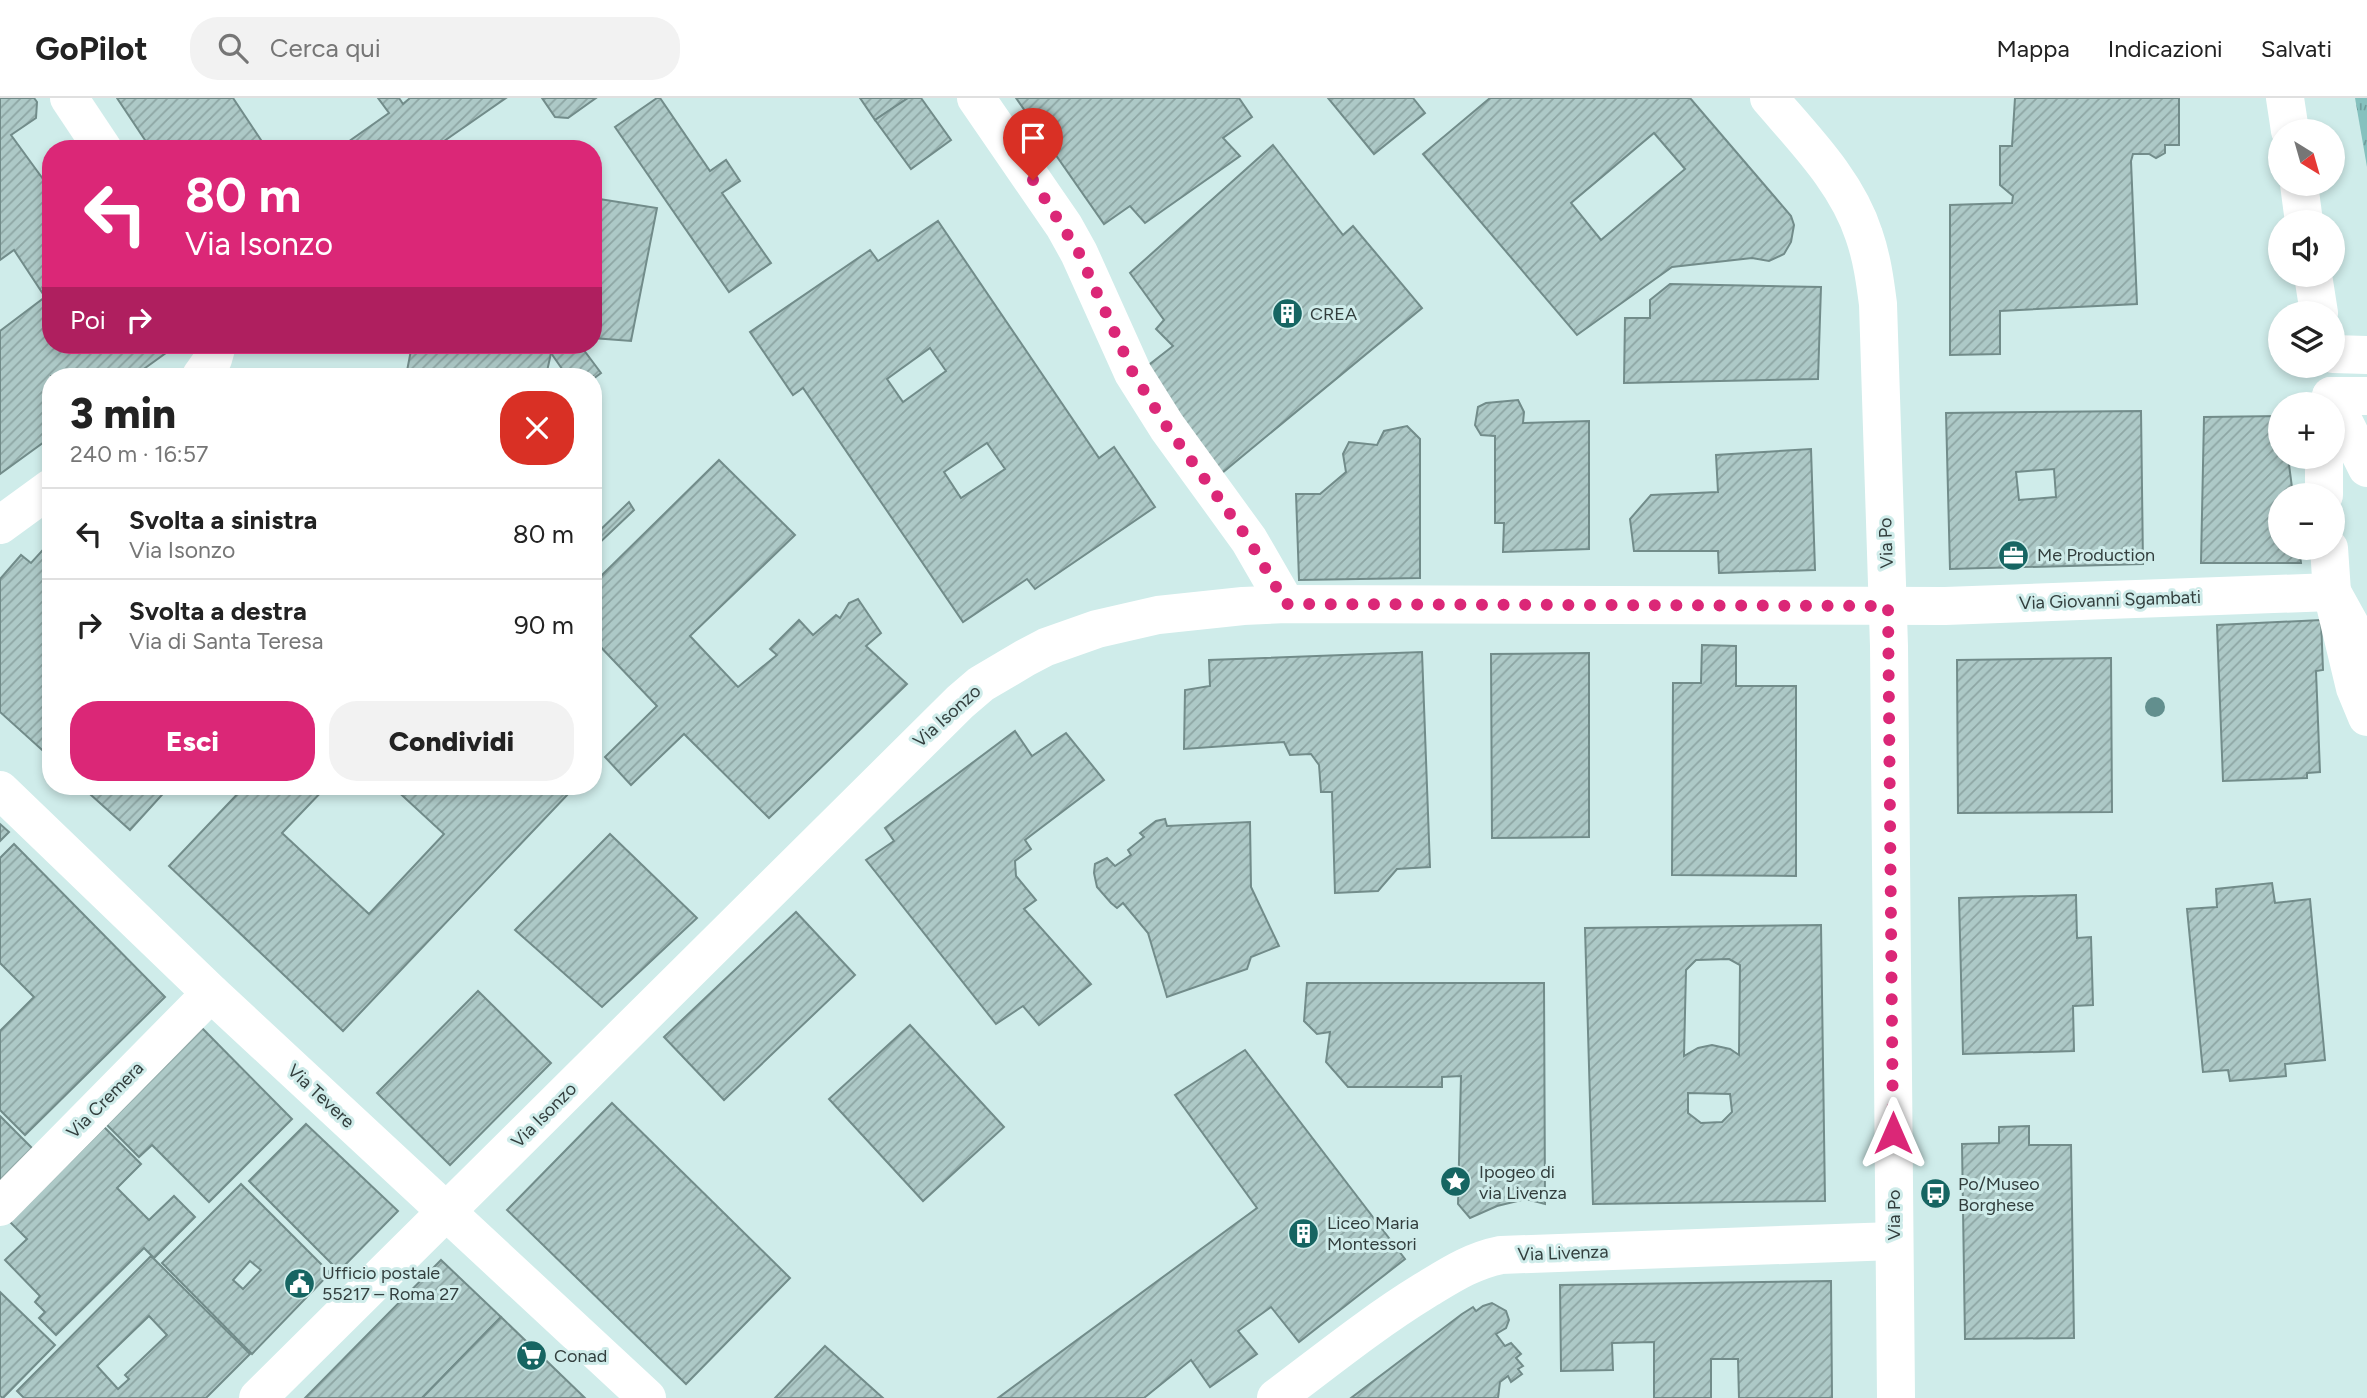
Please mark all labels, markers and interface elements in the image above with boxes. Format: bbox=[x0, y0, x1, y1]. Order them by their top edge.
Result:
search box bbox=[190, 17, 680, 80]
text: GoPilot bbox=[35, 29, 148, 68]
icon: search bbox=[214, 29, 252, 67]
text: Cerca qui bbox=[270, 32, 381, 64]
text: Mappa bbox=[1997, 34, 2070, 63]
text: Indicazioni bbox=[2108, 34, 2223, 63]
text: Salvati bbox=[2261, 34, 2332, 63]
pin bbox=[1003, 108, 1063, 180]
icon: arrive bbox=[1014, 119, 1052, 157]
north arrow bbox=[2268, 119, 2345, 196]
map controls bbox=[2268, 119, 2345, 560]
text: 80 m bbox=[185, 165, 301, 224]
icon: left bbox=[70, 168, 161, 259]
button: sound bbox=[2268, 210, 2345, 287]
text: Via Isonzo bbox=[185, 225, 333, 263]
building icon: CREA bbox=[1270, 297, 1304, 331]
icon: right bbox=[120, 301, 158, 339]
button: layers bbox=[2268, 301, 2345, 378]
place label: CREA bbox=[1310, 303, 1357, 325]
text: Poi bbox=[70, 304, 106, 336]
text: 3 min bbox=[70, 388, 176, 439]
button: close bbox=[500, 391, 574, 465]
button: + bbox=[2268, 392, 2345, 469]
text: 240 m · 16:57 bbox=[70, 440, 208, 468]
button: − bbox=[2268, 483, 2345, 560]
text: Svolta a sinistra bbox=[129, 504, 317, 536]
icon: left bbox=[70, 515, 108, 553]
street label: Via Po bbox=[1874, 517, 1898, 569]
text: 80 m bbox=[513, 518, 574, 550]
text: Via Isonzo bbox=[129, 536, 235, 564]
office icon: Me Production bbox=[1997, 538, 2031, 572]
place label: Me Production bbox=[2037, 544, 2155, 566]
street label: Via Giovanni Sgambati bbox=[2019, 586, 2201, 614]
text: Svolta a destra bbox=[129, 595, 307, 627]
icon: right bbox=[70, 606, 108, 644]
text: 90 m bbox=[514, 609, 574, 641]
text: Via di Santa Teresa bbox=[129, 627, 324, 655]
street label: Via Isonzo bbox=[909, 680, 985, 752]
button: Esci bbox=[70, 701, 315, 781]
button: Condividi bbox=[329, 701, 574, 781]
street label: Via Cremera bbox=[62, 1057, 148, 1143]
street label: Via Tevere bbox=[283, 1059, 359, 1133]
street label: Via Isonzo bbox=[507, 1078, 581, 1152]
position arrow bbox=[1856, 1096, 1930, 1170]
place label: Ipogeo di via Livenza bbox=[1479, 1161, 1567, 1204]
place icon: Ipogeo di via Livenza bbox=[1439, 1165, 1473, 1199]
place label: Po/Museo Borghese bbox=[1958, 1173, 2040, 1216]
bus stop icon: Po/Museo Borghese bbox=[1918, 1177, 1952, 1211]
street label: Via Po bbox=[1883, 1190, 1905, 1240]
place label: Liceo Maria Montessori bbox=[1327, 1212, 1419, 1255]
building icon: Liceo Maria Montessori bbox=[1287, 1216, 1321, 1250]
street label: Via Livenza bbox=[1517, 1240, 1609, 1266]
place label: Ufficio postale 55217 – Roma 27 bbox=[322, 1262, 459, 1305]
public building icon: Ufficio postale 55217 – Roma 27 bbox=[282, 1266, 316, 1300]
supermarket icon: Conad bbox=[514, 1339, 548, 1373]
place label: Conad bbox=[554, 1345, 607, 1367]

